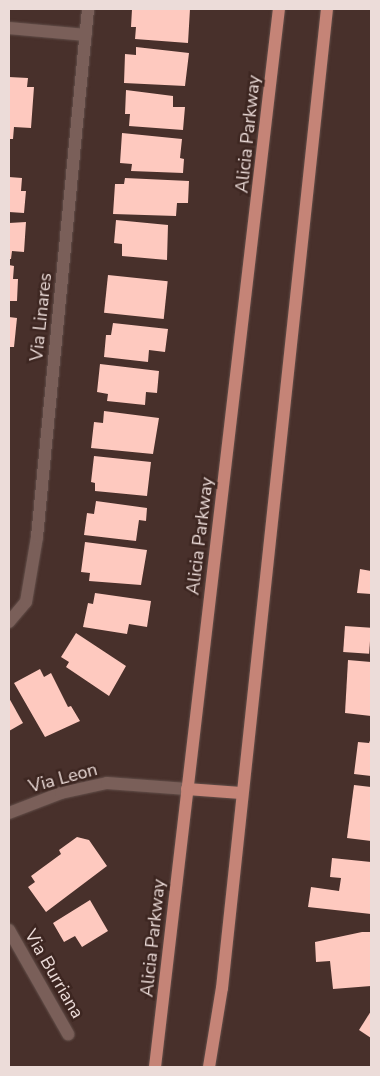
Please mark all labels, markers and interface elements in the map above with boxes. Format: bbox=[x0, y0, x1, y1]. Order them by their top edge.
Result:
street label: Alicia Parkway bbox=[231, 74, 265, 194]
street label: Via Linares bbox=[26, 272, 56, 362]
street label: Alicia Parkway bbox=[182, 476, 218, 596]
street label: Via Leon bbox=[26, 758, 100, 798]
street label: Alicia Parkway bbox=[136, 878, 170, 998]
street label: Via Burriana bbox=[20, 926, 88, 1022]

